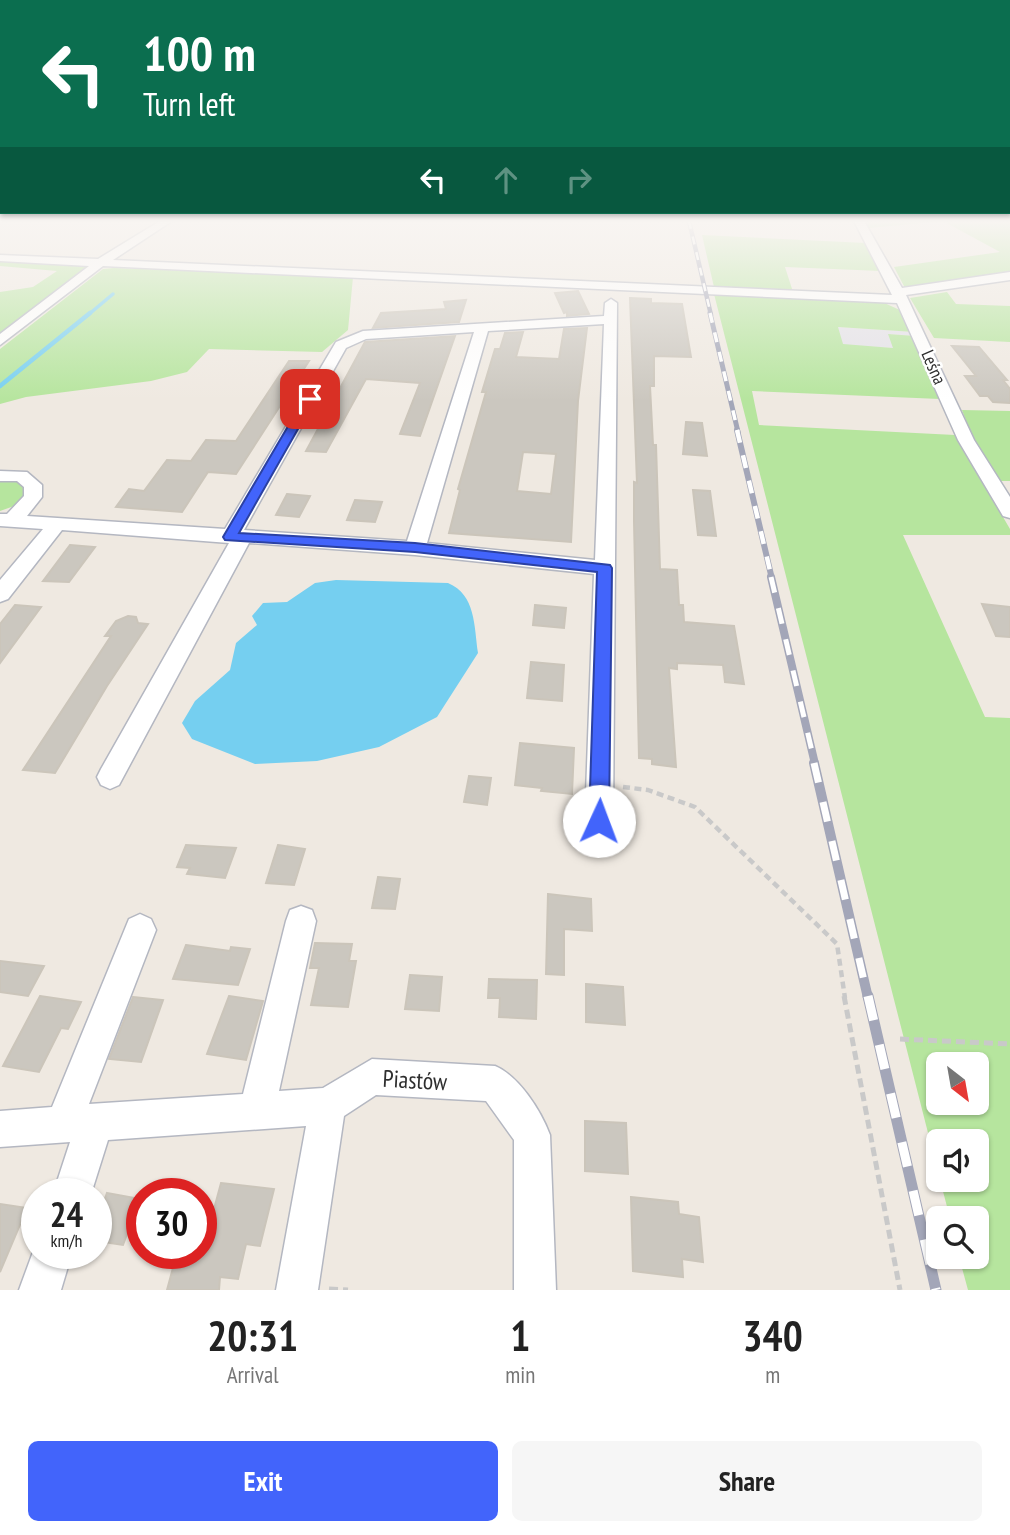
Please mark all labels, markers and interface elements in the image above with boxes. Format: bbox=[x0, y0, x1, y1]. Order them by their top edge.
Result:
text: 100 m bbox=[143, 21, 256, 85]
icon: left bbox=[28, 28, 119, 119]
text: Turn left bbox=[143, 83, 235, 125]
icon: left bbox=[414, 161, 452, 199]
icon: ahead bbox=[487, 161, 525, 199]
icon: right bbox=[560, 161, 598, 199]
street label: Leśna bbox=[916, 346, 952, 388]
pin bbox=[280, 369, 340, 429]
icon: arrive bbox=[291, 380, 329, 418]
position arrow bbox=[562, 784, 636, 858]
north arrow bbox=[926, 1052, 989, 1115]
map controls bbox=[926, 1052, 989, 1269]
street label: Piastów bbox=[382, 1063, 449, 1097]
button: sound bbox=[926, 1129, 989, 1192]
speed limit sign: 30 bbox=[126, 1178, 217, 1269]
text: 24 bbox=[50, 1191, 83, 1237]
button: search bbox=[926, 1206, 989, 1269]
text: km/h bbox=[51, 1229, 82, 1252]
text: 20:31 bbox=[207, 1308, 298, 1363]
text: 1 bbox=[510, 1308, 530, 1363]
text: 340 bbox=[743, 1308, 803, 1363]
text: Arrival bbox=[227, 1360, 279, 1389]
text: min bbox=[505, 1360, 535, 1389]
text: m bbox=[765, 1360, 780, 1389]
button: Exit bbox=[28, 1441, 498, 1521]
button: Share bbox=[512, 1441, 982, 1521]

